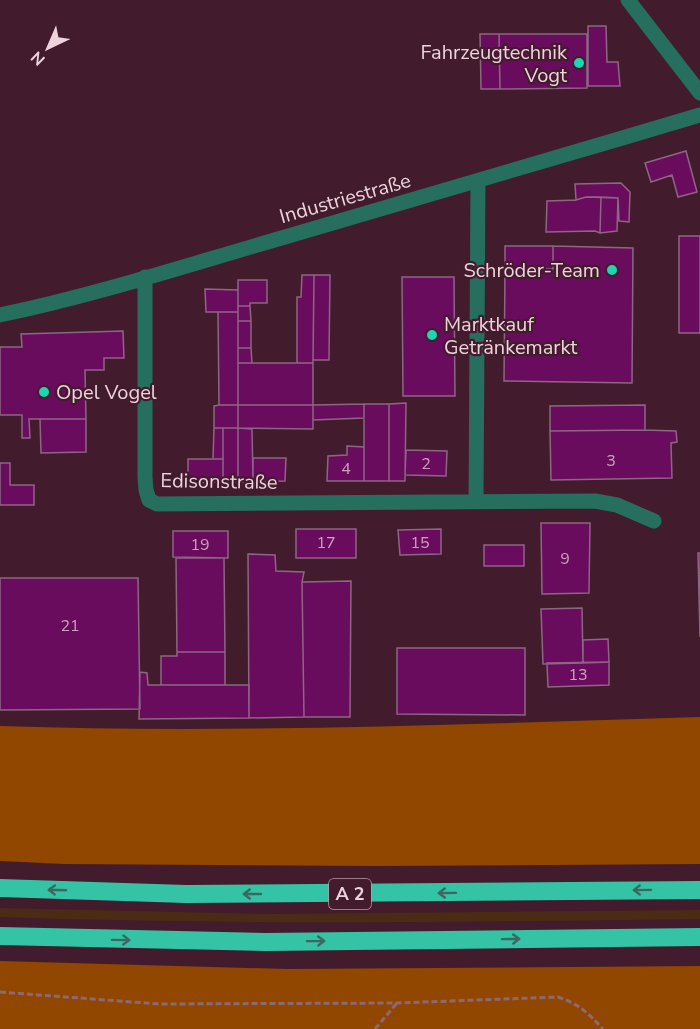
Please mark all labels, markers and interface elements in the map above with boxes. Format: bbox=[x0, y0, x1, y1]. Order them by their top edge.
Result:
north arrow bbox=[18, 18, 78, 78]
place label: Fahrzeugtechnik Vogt bbox=[420, 39, 568, 89]
text: N bbox=[26, 46, 50, 70]
marker: Fahrzeugtechnik Vogt bbox=[572, 56, 586, 70]
street label: Industriestraße bbox=[276, 167, 414, 230]
place label: Schröder-Team bbox=[463, 257, 600, 284]
marker: Schröder-Team bbox=[605, 263, 619, 277]
place label: Marktkauf Getränkemarkt bbox=[444, 311, 578, 361]
marker: Marktkauf Getränkemarkt bbox=[425, 328, 439, 342]
place label: Opel Vogel bbox=[56, 379, 157, 406]
marker: Opel Vogel bbox=[37, 385, 51, 399]
house number: 3 bbox=[606, 450, 616, 472]
house number: 2 bbox=[421, 453, 431, 475]
house number: 4 bbox=[341, 458, 351, 480]
street label: Edisonstraße bbox=[160, 467, 278, 496]
house number: 17 bbox=[316, 532, 336, 554]
house number: 15 bbox=[410, 532, 430, 554]
house number: 19 bbox=[190, 534, 210, 556]
house number: 9 bbox=[560, 548, 570, 570]
house number: 21 bbox=[60, 615, 80, 637]
house number: 13 bbox=[568, 664, 588, 686]
road number: A 2 bbox=[329, 879, 371, 909]
one-way arrow bbox=[47, 885, 67, 896]
one-way arrow bbox=[632, 885, 652, 896]
one-way arrow bbox=[437, 887, 457, 898]
one-way arrow bbox=[242, 888, 262, 900]
one-way arrow bbox=[501, 933, 521, 945]
one-way arrow bbox=[111, 934, 131, 945]
one-way arrow bbox=[306, 935, 326, 947]

